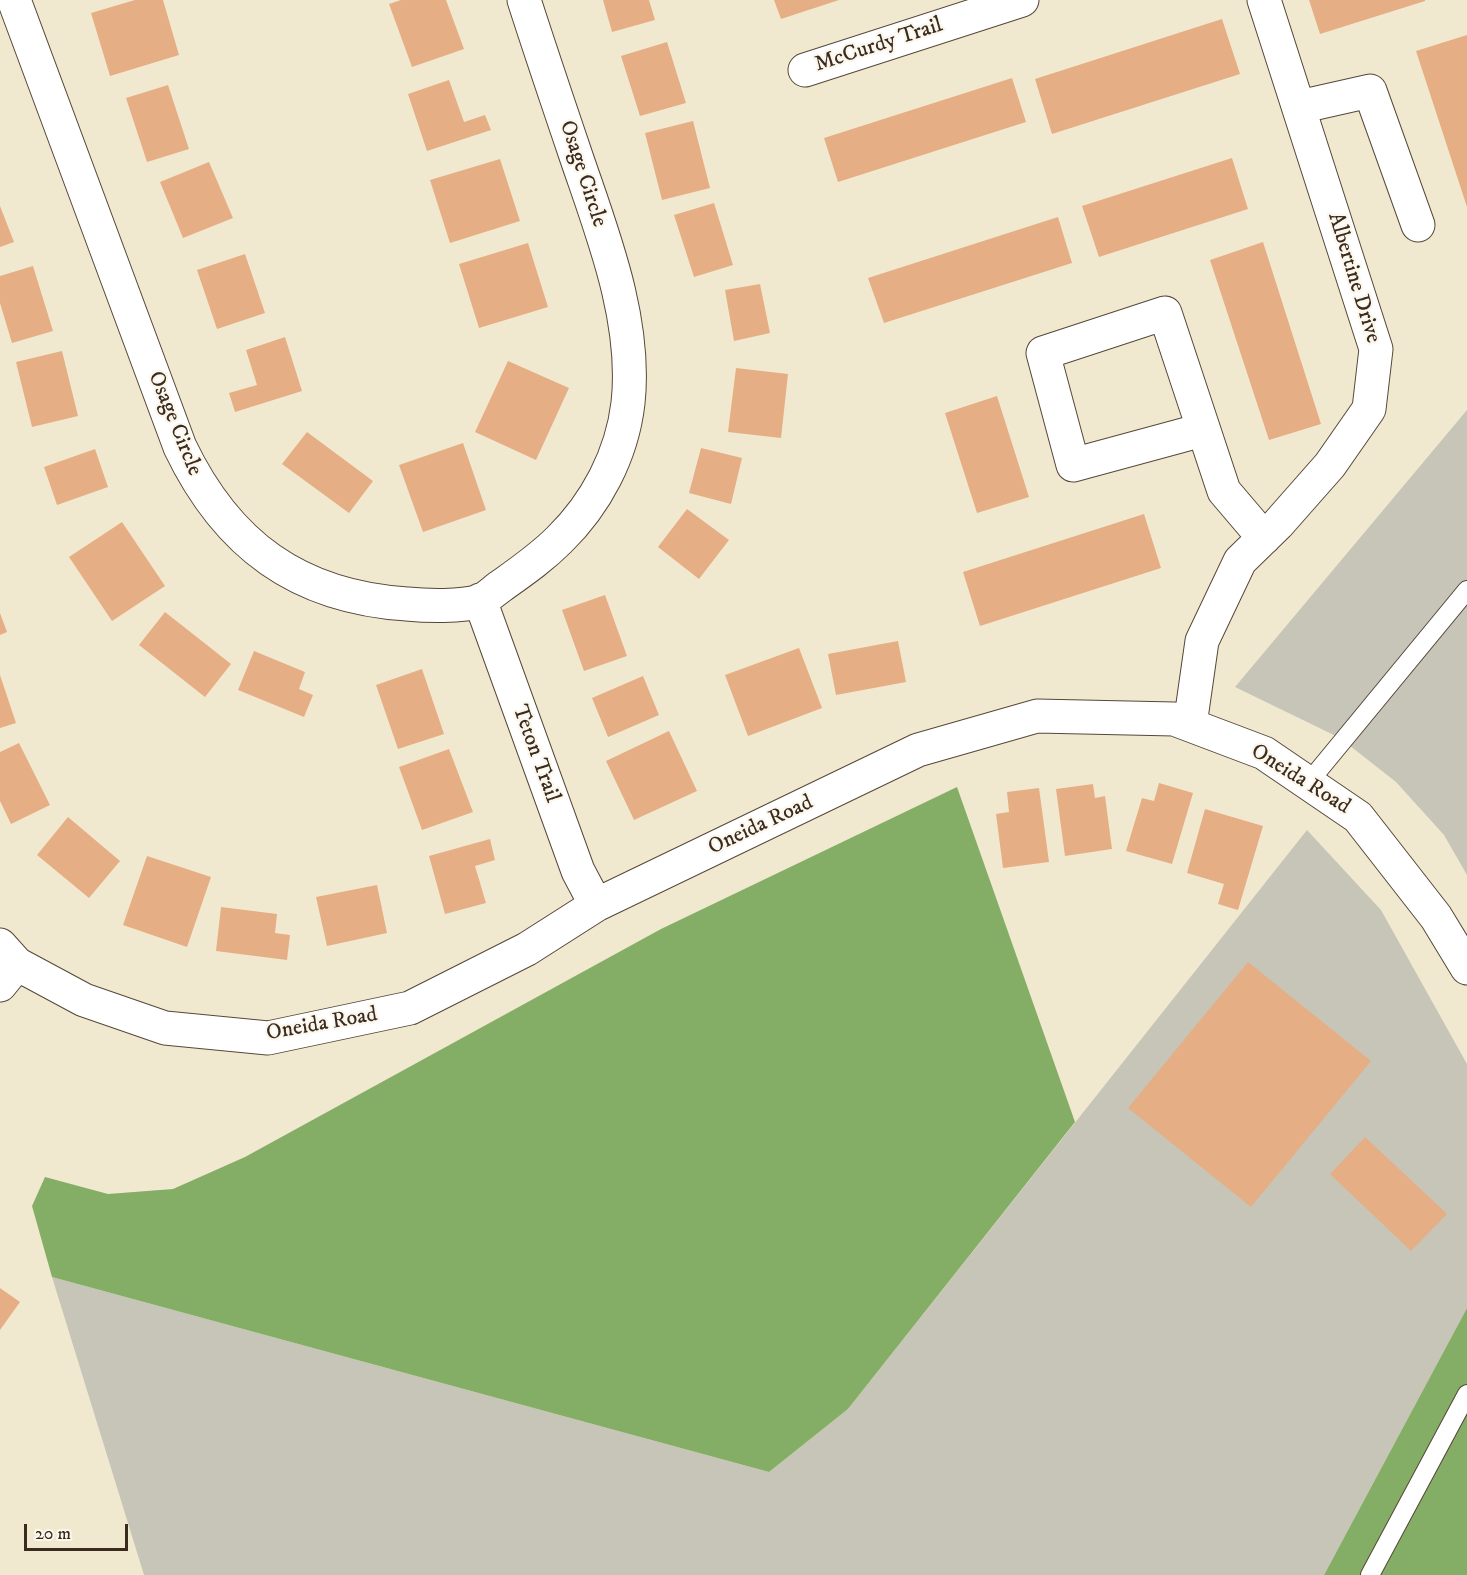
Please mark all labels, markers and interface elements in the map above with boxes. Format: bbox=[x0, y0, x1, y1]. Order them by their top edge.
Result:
street label: McCurdy Trail bbox=[812, 13, 946, 79]
street label: Osage Circle bbox=[552, 117, 612, 231]
street label: Albertine Drive bbox=[1321, 210, 1385, 346]
street label: Osage Circle bbox=[141, 368, 207, 480]
street label: Teton Trail bbox=[505, 702, 565, 806]
street label: Oneida Road bbox=[1245, 739, 1355, 821]
street label: Oneida Road bbox=[704, 790, 818, 862]
street label: Oneida Road bbox=[264, 1002, 380, 1048]
scale bar bbox=[27, 1512, 130, 1550]
text: 20 m bbox=[35, 1523, 71, 1545]

